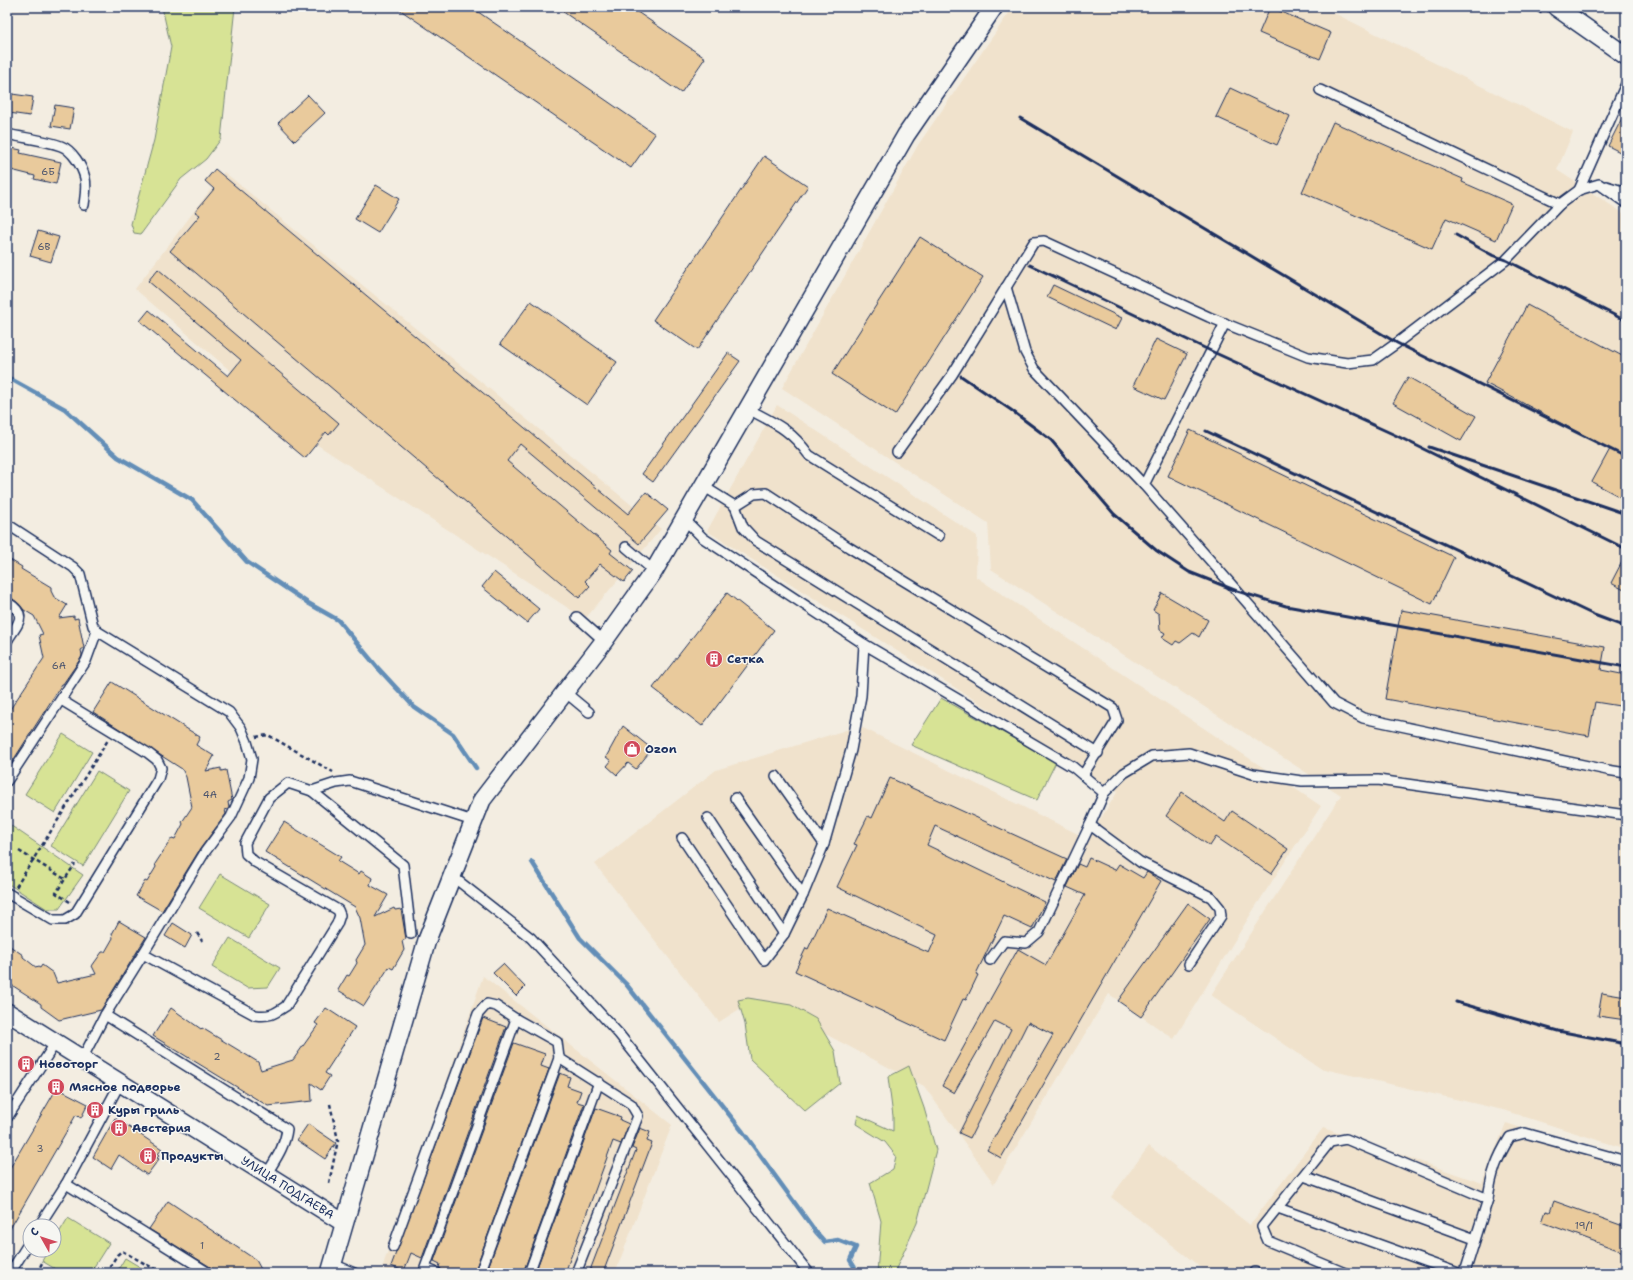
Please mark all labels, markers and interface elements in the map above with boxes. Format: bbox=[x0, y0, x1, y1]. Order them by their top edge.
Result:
house number: 6Б bbox=[41, 165, 55, 178]
house number: 6В bbox=[38, 240, 51, 253]
building icon: Сетка bbox=[704, 649, 724, 669]
place label: Сетка bbox=[727, 651, 765, 667]
house number: 6А bbox=[52, 659, 66, 672]
shop icon: Ozon bbox=[622, 739, 642, 759]
place label: Ozon bbox=[645, 741, 677, 757]
house number: 4А bbox=[203, 788, 217, 801]
house number: 2 bbox=[214, 1050, 221, 1063]
building icon: Новоторг bbox=[16, 1054, 36, 1074]
place label: Новоторг bbox=[39, 1056, 99, 1072]
building icon: Мясное подворье bbox=[46, 1077, 66, 1097]
place label: Мясное подворье bbox=[69, 1079, 181, 1095]
building icon: Куры гриль bbox=[85, 1100, 105, 1120]
place label: Куры гриль bbox=[108, 1102, 180, 1118]
building icon: Австерия bbox=[109, 1118, 129, 1138]
place label: Австерия bbox=[132, 1120, 191, 1136]
house number: 3 bbox=[37, 1142, 44, 1155]
building icon: Продукты bbox=[138, 1146, 158, 1166]
place label: Продукты bbox=[161, 1148, 224, 1164]
street label: УЛИЦА ПОДГАЕВА bbox=[238, 1152, 337, 1223]
north arrow bbox=[22, 1218, 62, 1258]
house number: 19/1 bbox=[1575, 1219, 1593, 1232]
text: С bbox=[27, 1224, 43, 1239]
house number: 1 bbox=[200, 1239, 204, 1252]

